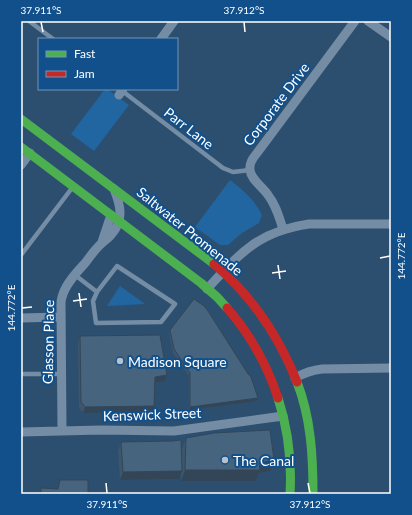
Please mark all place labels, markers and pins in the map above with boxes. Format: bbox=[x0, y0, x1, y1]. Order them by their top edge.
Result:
place label: Madison Square bbox=[128, 353, 227, 370]
marker: Madison Square bbox=[115, 356, 125, 366]
place label: The Canal bbox=[233, 452, 294, 469]
marker: The Canal bbox=[220, 455, 230, 465]

